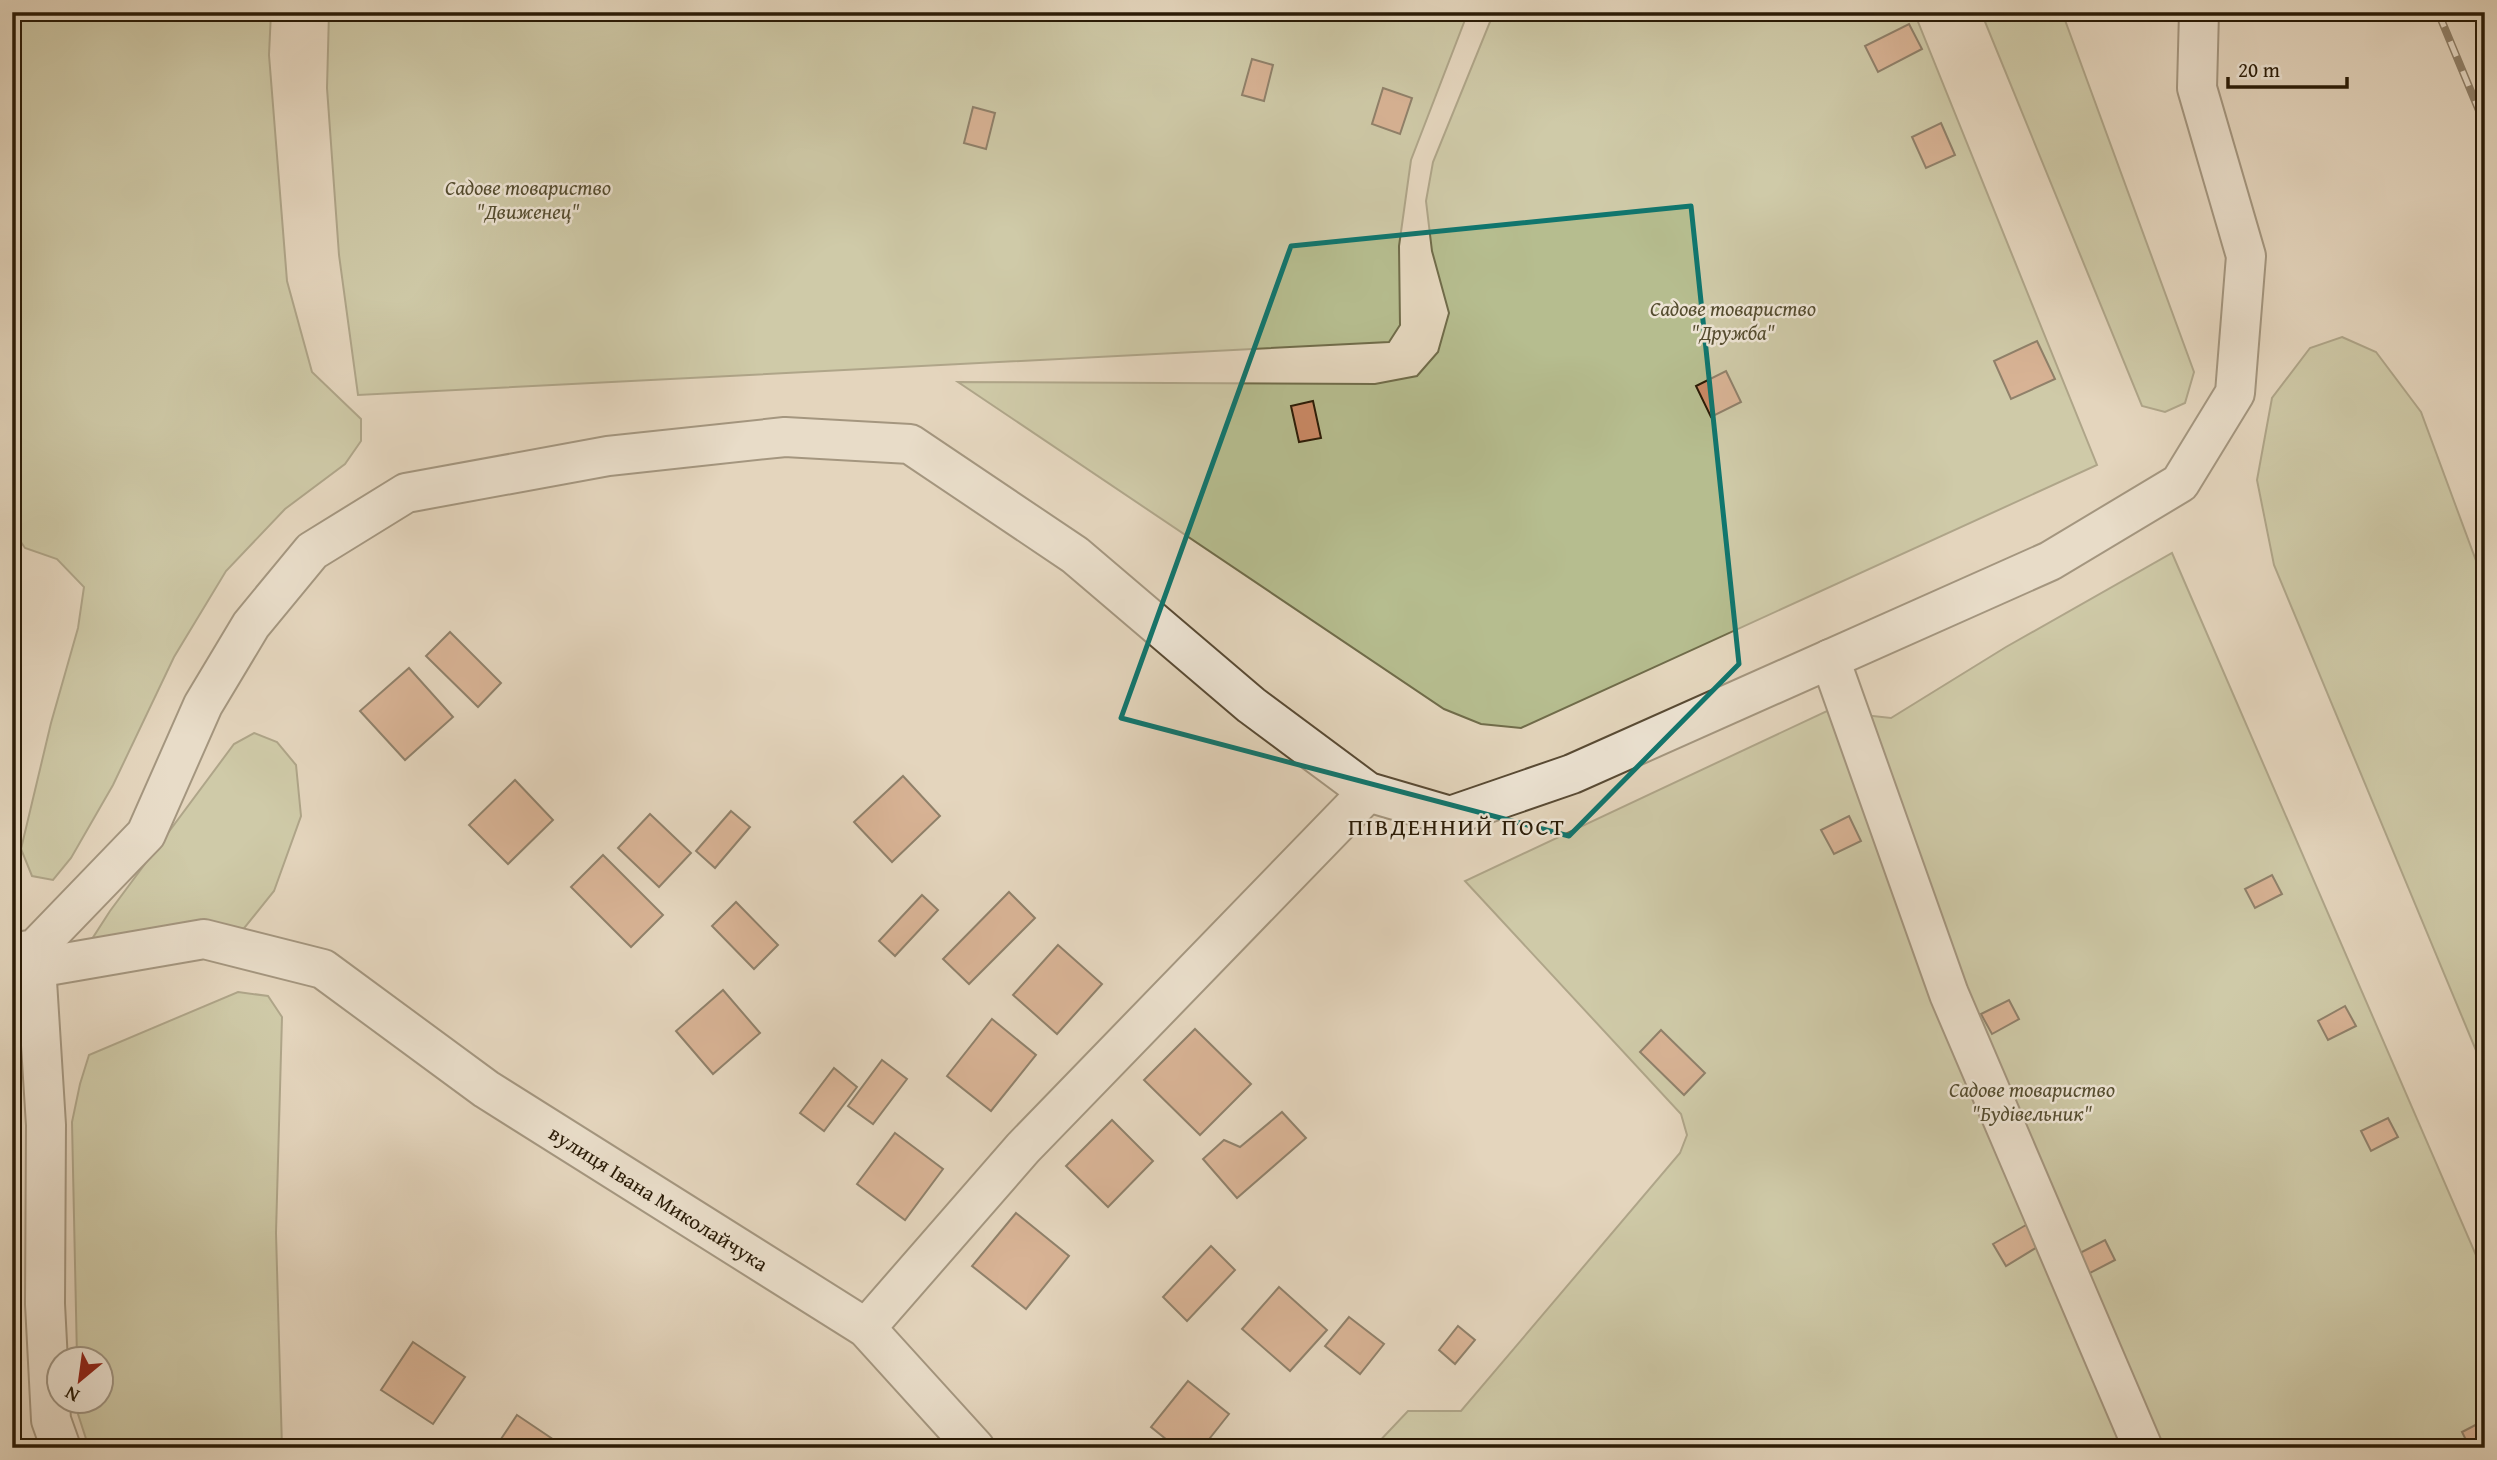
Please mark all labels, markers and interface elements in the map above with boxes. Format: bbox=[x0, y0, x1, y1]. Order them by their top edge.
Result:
scale bar bbox=[2228, 46, 2346, 90]
text: 20 m bbox=[2238, 54, 2280, 85]
park label: Садове товариство "Движенец" bbox=[445, 172, 611, 227]
park label: Садове товариство "Дружба" bbox=[1650, 293, 1816, 348]
district label: ПІВДЕННИЙ ПОСТ bbox=[1348, 809, 1566, 844]
park label: Садове товариство "Будівельник" bbox=[1949, 1074, 2115, 1129]
street label: вулиця Івана Миколайчука bbox=[543, 1117, 774, 1278]
north arrow bbox=[46, 1344, 116, 1414]
text: N bbox=[59, 1379, 84, 1410]

